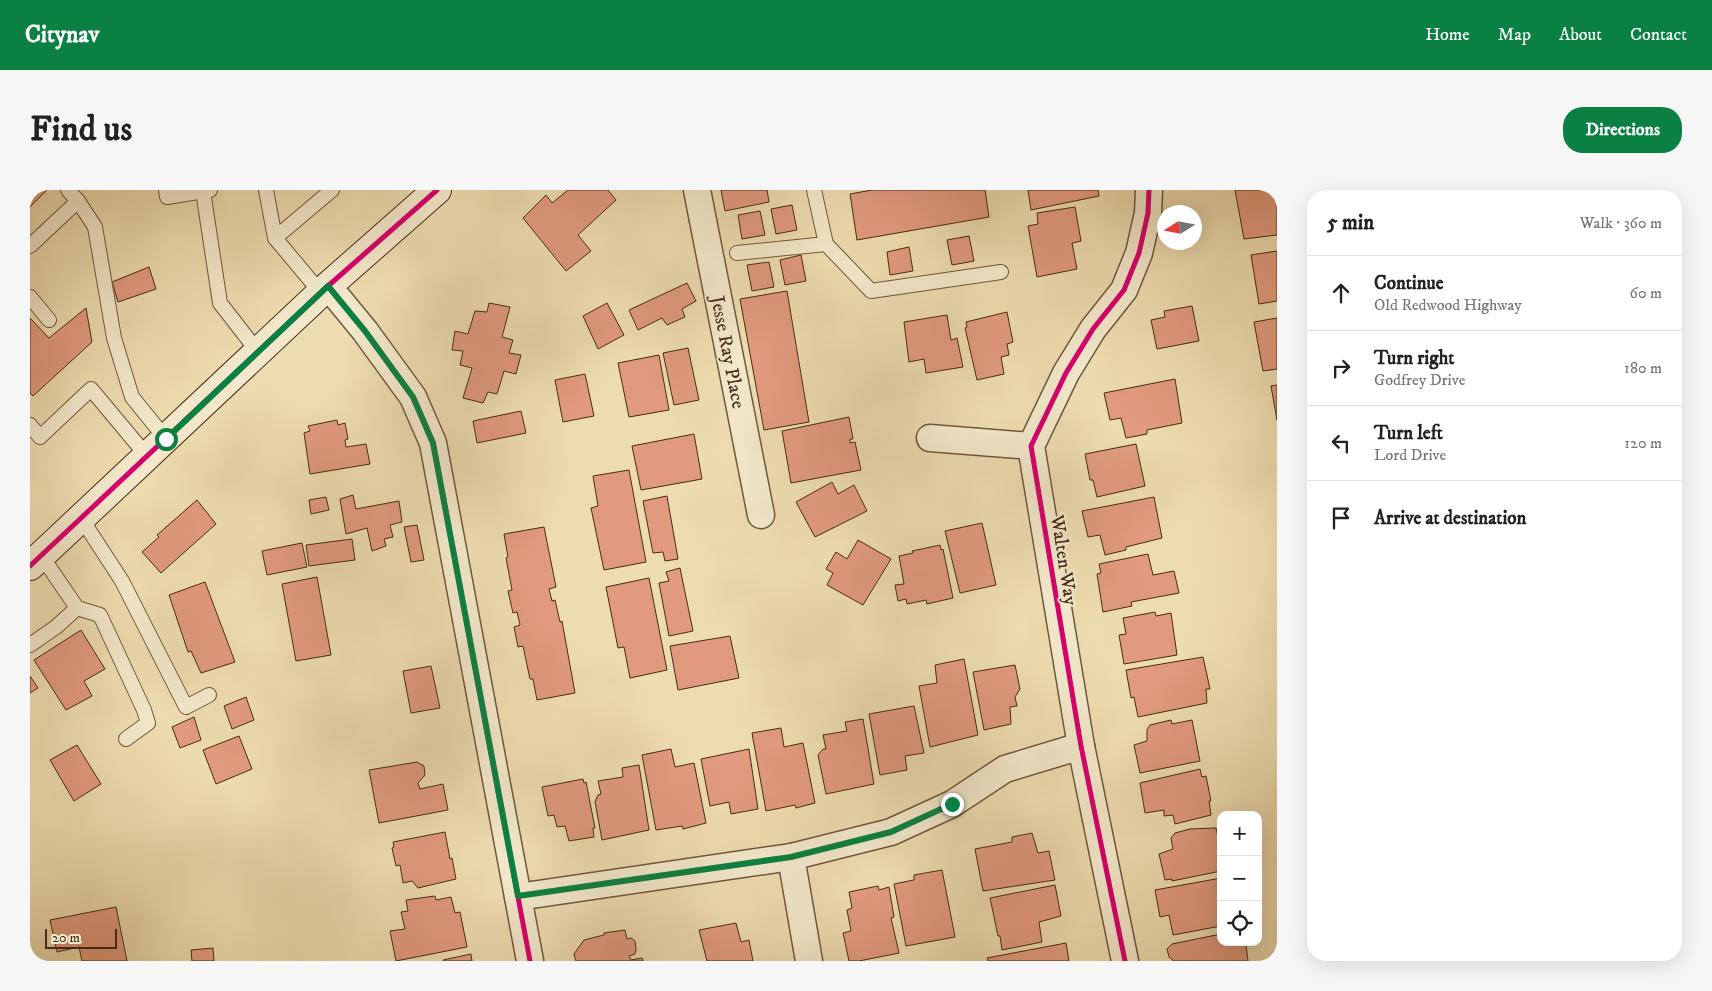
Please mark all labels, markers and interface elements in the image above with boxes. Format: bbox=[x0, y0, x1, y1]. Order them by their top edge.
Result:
text: Citynav bbox=[25, 20, 99, 50]
text: Home bbox=[1425, 24, 1470, 46]
text: Map bbox=[1498, 24, 1531, 46]
text: About bbox=[1559, 24, 1602, 46]
text: Contact bbox=[1630, 24, 1687, 46]
button: Directions bbox=[1563, 107, 1682, 153]
text: Find us bbox=[30, 108, 132, 152]
north arrow bbox=[1157, 205, 1202, 250]
text: 5 min bbox=[1327, 210, 1374, 236]
text: Walk · 360 m bbox=[1580, 213, 1662, 233]
text: Continue bbox=[1374, 272, 1444, 295]
icon: ahead bbox=[1327, 279, 1355, 307]
text: 60 m bbox=[1630, 283, 1662, 303]
street label: Jesse Ray Place bbox=[705, 292, 750, 411]
text: Old Redwood Highway bbox=[1374, 295, 1522, 315]
text: Turn right bbox=[1374, 347, 1454, 370]
icon: right bbox=[1327, 354, 1355, 382]
text: 180 m bbox=[1624, 358, 1662, 378]
text: Godfrey Drive bbox=[1374, 370, 1465, 390]
text: Turn left bbox=[1374, 422, 1443, 445]
route start bbox=[155, 428, 178, 451]
icon: left bbox=[1327, 429, 1355, 457]
text: 120 m bbox=[1624, 433, 1662, 453]
text: Lord Drive bbox=[1374, 445, 1446, 465]
icon: arrive bbox=[1327, 504, 1355, 532]
text: Arrive at destination bbox=[1374, 507, 1526, 530]
street label: Walten Way bbox=[1045, 512, 1082, 608]
route end bbox=[941, 793, 964, 816]
map controls bbox=[1217, 811, 1262, 946]
button: + bbox=[1217, 811, 1262, 856]
button: − bbox=[1217, 856, 1262, 901]
button: locate bbox=[1217, 901, 1262, 946]
scale bar bbox=[45, 926, 118, 949]
text: 20 m bbox=[52, 929, 80, 947]

